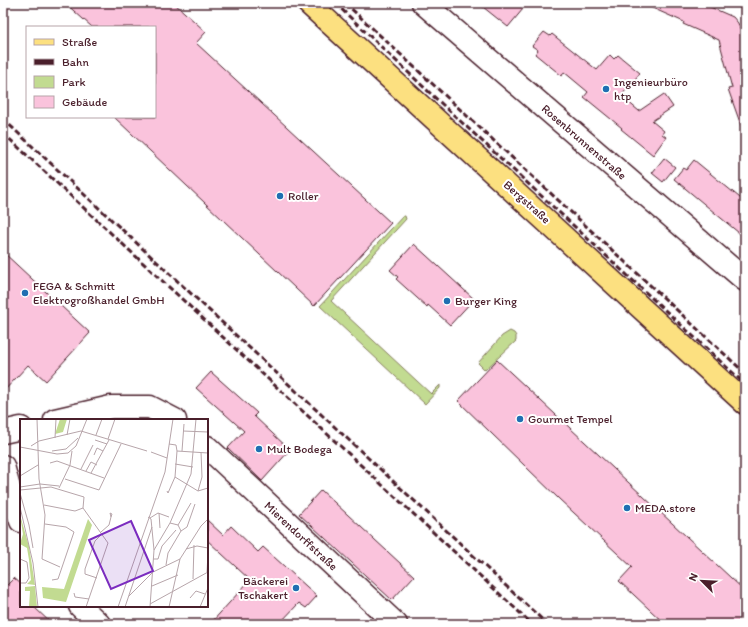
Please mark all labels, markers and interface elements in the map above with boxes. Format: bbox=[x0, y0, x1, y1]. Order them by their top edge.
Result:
legend bbox=[26, 26, 156, 118]
text: Straße bbox=[62, 35, 97, 49]
text: Bahn bbox=[62, 55, 89, 69]
text: Park bbox=[62, 75, 86, 89]
place label: Ingenieurbüro htp bbox=[614, 75, 688, 103]
marker: Ingenieurbüro htp bbox=[601, 84, 611, 94]
text: Gebäude bbox=[62, 95, 107, 109]
street label: Rosenbrunnenstraße bbox=[539, 101, 629, 183]
street label: Bergstraße bbox=[501, 177, 553, 227]
place label: Roller bbox=[288, 189, 319, 203]
marker: Roller bbox=[275, 191, 285, 201]
place label: FEGA & Schmitt Elektrogroßhandel GmbH bbox=[33, 279, 165, 307]
marker: FEGA & Schmitt Elektrogroßhandel GmbH bbox=[20, 288, 30, 298]
place label: Burger King bbox=[455, 294, 518, 308]
marker: Burger King bbox=[442, 296, 452, 306]
place label: Gourmet Tempel bbox=[528, 412, 613, 426]
marker: Gourmet Tempel bbox=[515, 414, 525, 424]
inset map bbox=[20, 419, 208, 607]
place label: Mult Bodega bbox=[267, 442, 333, 456]
marker: Mult Bodega bbox=[254, 444, 264, 454]
street label: Mierendorffstraße bbox=[261, 498, 341, 574]
place label: MEDA.store bbox=[635, 501, 696, 515]
marker: MEDA.store bbox=[622, 503, 632, 513]
north arrow bbox=[682, 561, 722, 601]
text: N bbox=[686, 571, 701, 583]
place label: Bäckerei Tschakert bbox=[238, 574, 288, 602]
marker: Bäckerei Tschakert bbox=[291, 583, 301, 593]

